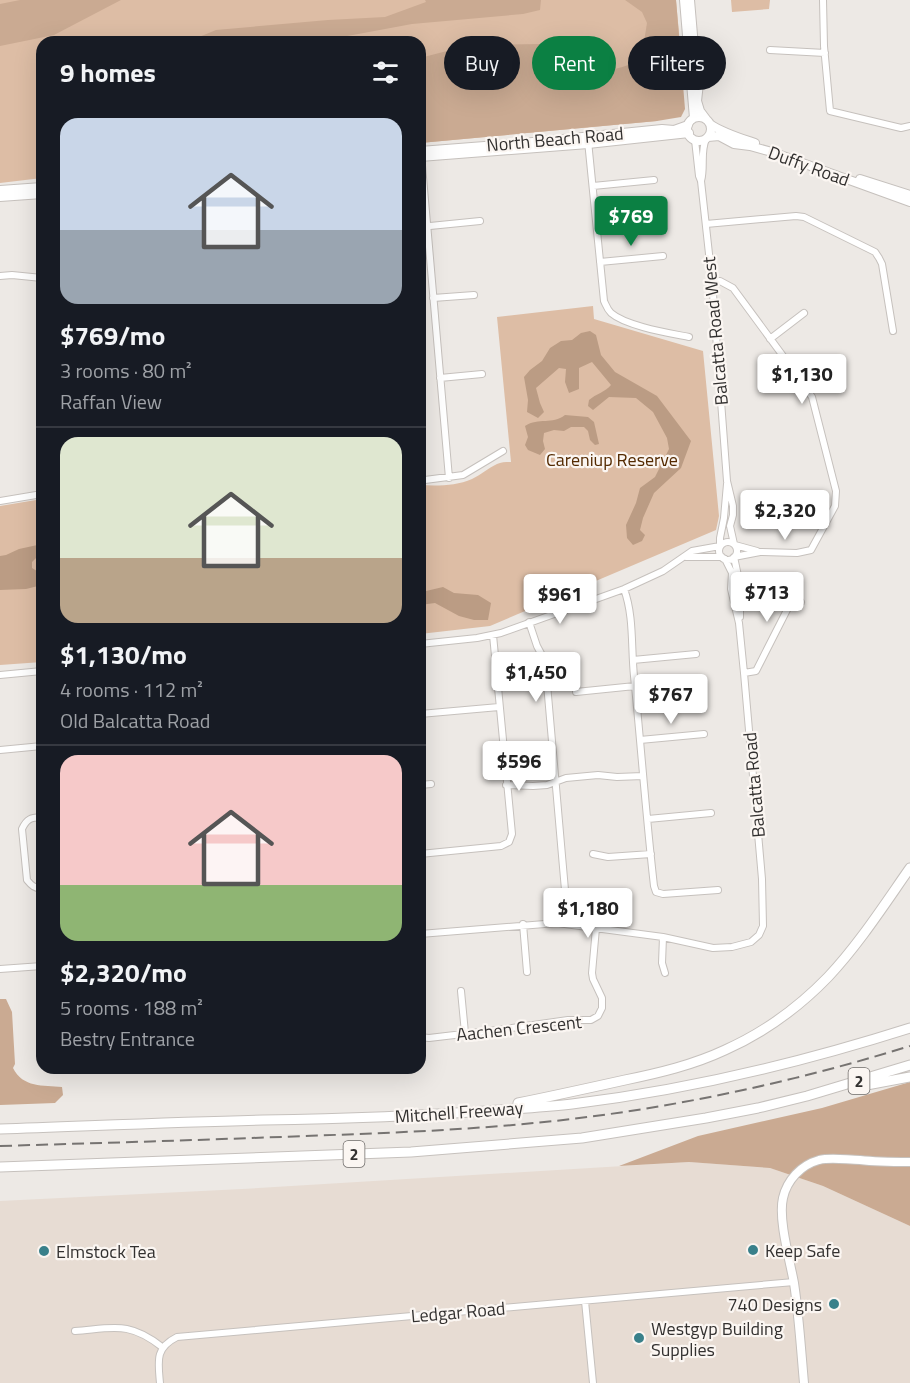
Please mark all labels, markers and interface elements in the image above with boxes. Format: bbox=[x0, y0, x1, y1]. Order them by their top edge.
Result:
chip: Buy bbox=[444, 36, 520, 90]
chip: Rent bbox=[532, 36, 616, 90]
chip: Filters bbox=[628, 36, 726, 90]
text: 9 homes bbox=[60, 53, 156, 92]
icon: filters bbox=[369, 56, 402, 89]
street label: North Beach Road bbox=[485, 120, 625, 158]
street label: Duffy Road bbox=[765, 139, 853, 193]
icon: home bbox=[177, 157, 285, 265]
pin: $769 bbox=[595, 196, 667, 247]
text: $769 bbox=[609, 200, 653, 231]
street label: Balcatta Road West bbox=[695, 255, 735, 406]
text: $769/mo bbox=[60, 316, 165, 355]
pin: $1,130 bbox=[753, 354, 851, 405]
text: 3 rooms · 80 m² bbox=[60, 355, 192, 386]
text: $1,130 bbox=[771, 358, 833, 389]
text: Raffan View bbox=[60, 386, 162, 417]
park label: Careniup Reserve bbox=[546, 446, 678, 473]
icon: home bbox=[177, 476, 285, 584]
pin: $2,320 bbox=[736, 490, 834, 541]
text: $2,320 bbox=[754, 494, 816, 525]
pin: $713 bbox=[731, 572, 803, 623]
pin: $961 bbox=[524, 574, 596, 625]
text: $713 bbox=[745, 576, 789, 607]
text: $961 bbox=[538, 578, 582, 609]
text: $1,130/mo bbox=[60, 635, 187, 674]
pin: $1,450 bbox=[487, 652, 585, 703]
text: $1,450 bbox=[505, 656, 567, 687]
text: 4 rooms · 112 m² bbox=[60, 674, 203, 705]
pin: $767 bbox=[635, 674, 707, 725]
text: $767 bbox=[649, 678, 693, 709]
text: Old Balcatta Road bbox=[60, 705, 210, 736]
street label: Balcatta Road bbox=[736, 731, 772, 839]
pin: $596 bbox=[483, 741, 555, 792]
text: $596 bbox=[497, 745, 541, 776]
icon: home bbox=[177, 794, 285, 902]
pin: $1,180 bbox=[539, 888, 637, 939]
text: $1,180 bbox=[557, 892, 619, 923]
text: $2,320/mo bbox=[60, 953, 187, 992]
text: 5 rooms · 188 m² bbox=[60, 992, 203, 1023]
street label: Aachen Crescent bbox=[455, 1008, 584, 1048]
text: Bestry Entrance bbox=[60, 1023, 195, 1054]
road number: 2 bbox=[848, 1068, 870, 1094]
street label: Mitchell Freeway bbox=[394, 1094, 524, 1130]
road number: 2 bbox=[344, 1141, 364, 1167]
place label: Keep Safe bbox=[765, 1237, 840, 1264]
place label: Elmstock Tea bbox=[56, 1238, 156, 1265]
marker: Keep Safe bbox=[746, 1243, 760, 1257]
marker: Elmstock Tea bbox=[37, 1244, 51, 1258]
place label: 740 Designs bbox=[728, 1291, 822, 1318]
street label: Ledgar Road bbox=[410, 1294, 506, 1330]
marker: 740 Designs bbox=[827, 1297, 841, 1311]
place label: Westgyp Building Supplies bbox=[651, 1315, 783, 1363]
marker: Westgyp Building Supplies bbox=[632, 1331, 646, 1345]

